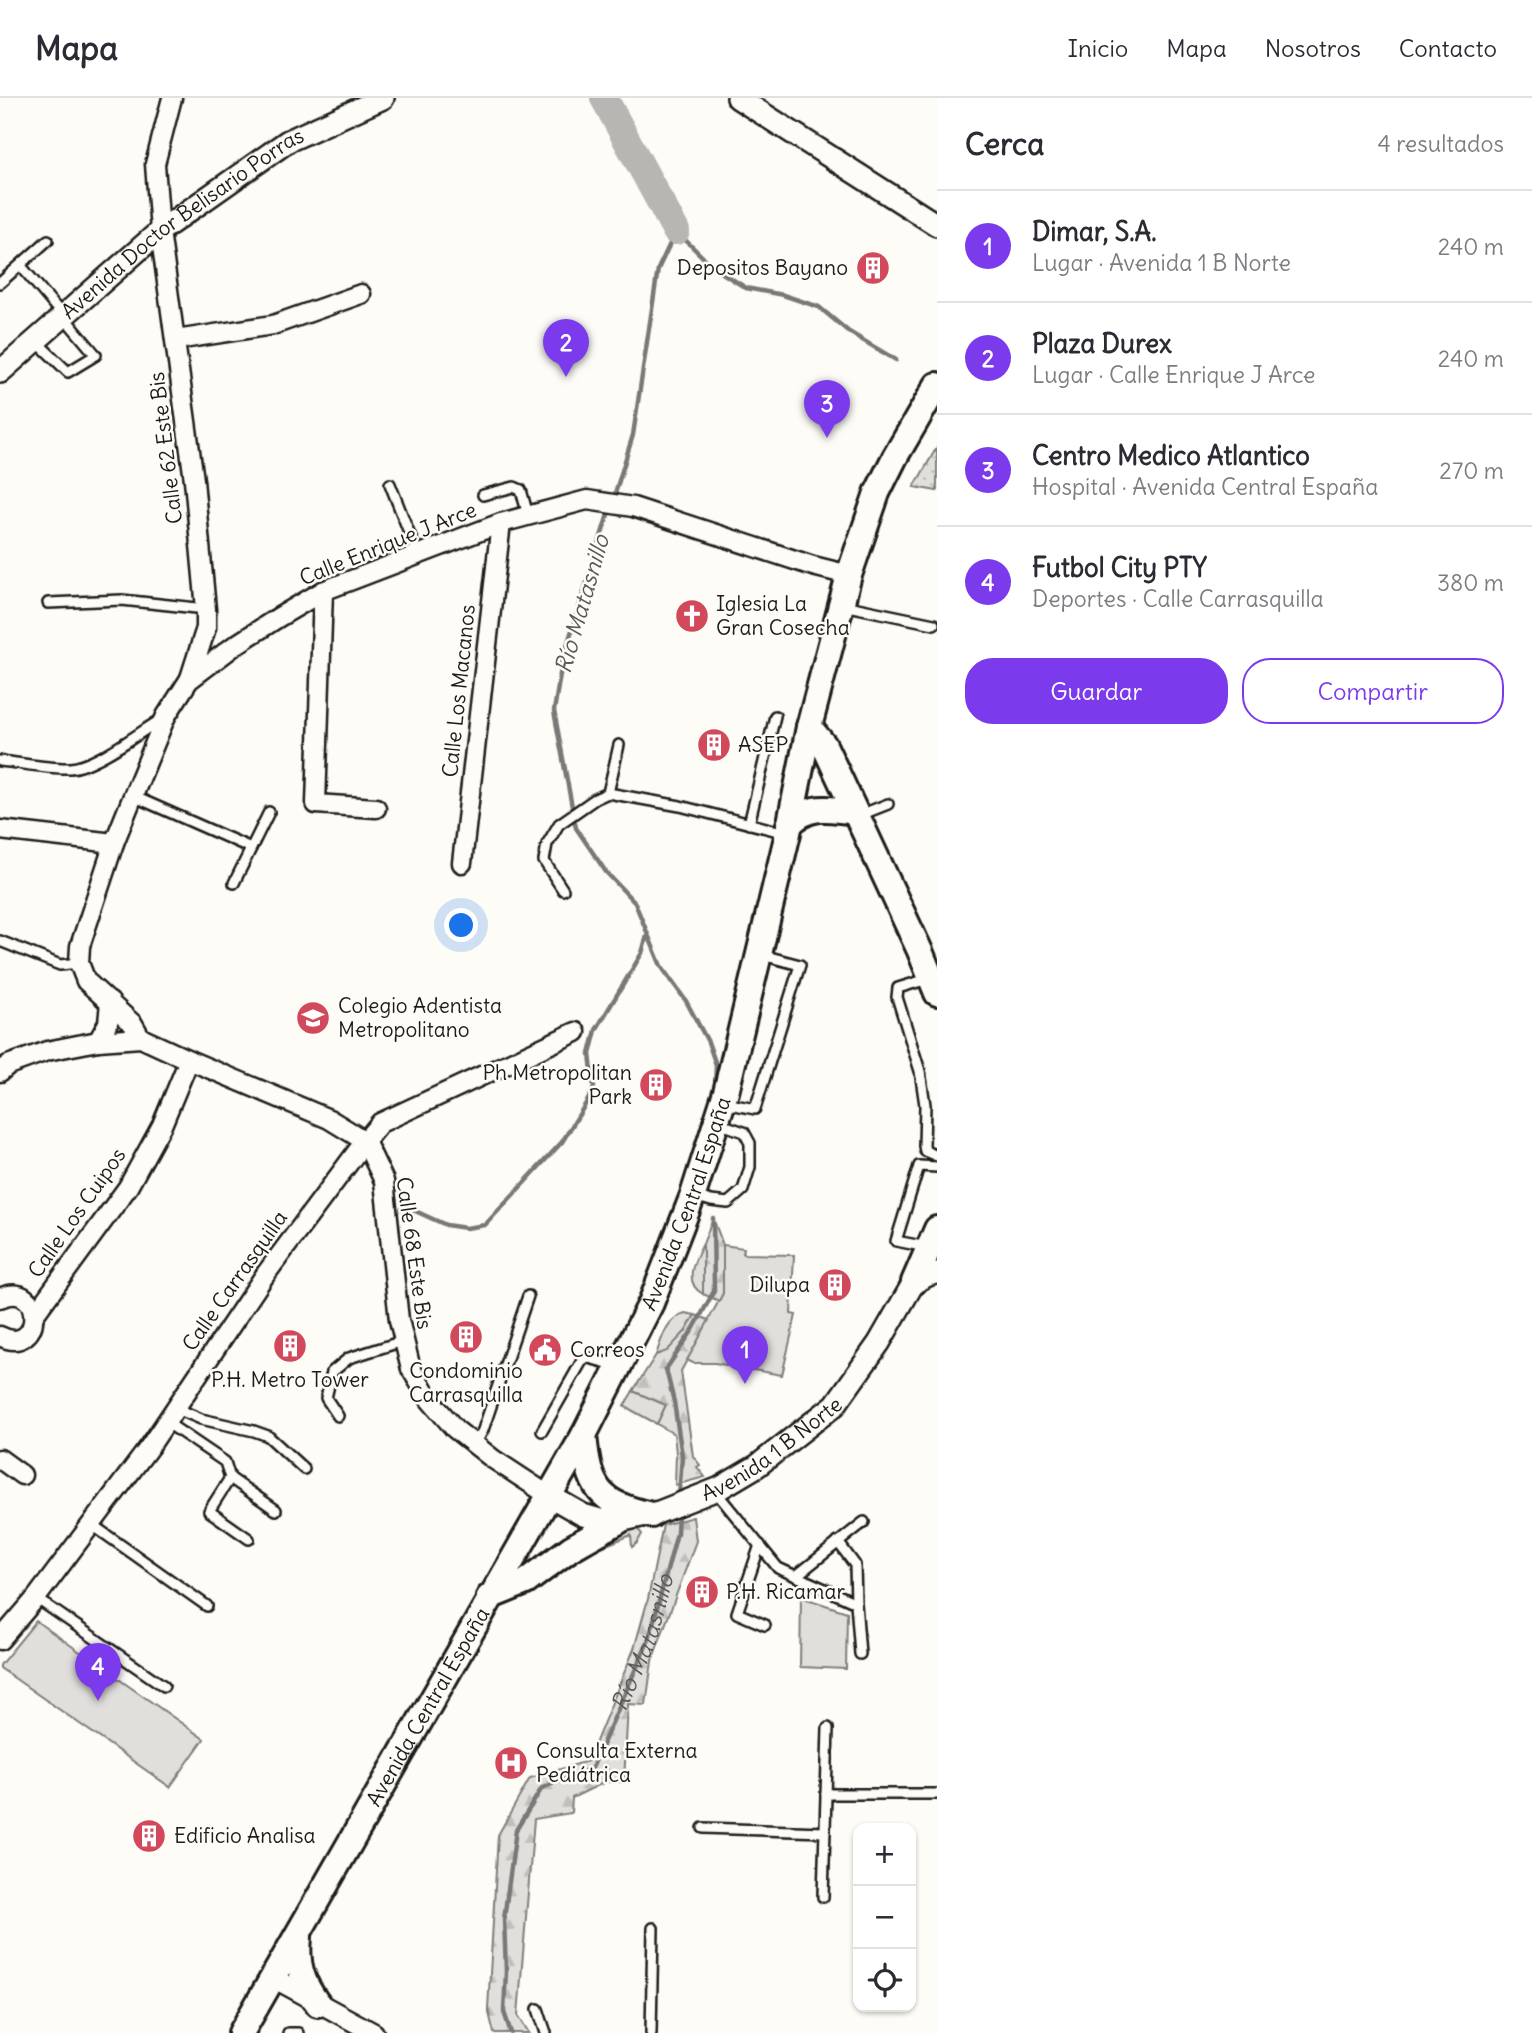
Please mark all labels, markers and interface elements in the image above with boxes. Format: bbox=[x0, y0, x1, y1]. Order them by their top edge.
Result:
text: Mapa bbox=[35, 27, 118, 69]
text: Inicio bbox=[1068, 33, 1128, 63]
text: Mapa bbox=[1166, 33, 1227, 63]
text: Nosotros bbox=[1265, 33, 1361, 63]
text: Contacto bbox=[1399, 33, 1497, 63]
street label: Avenida Doctor Belisario Porras bbox=[55, 122, 308, 325]
text: Cerca bbox=[965, 125, 1044, 163]
text: 4 resultados bbox=[1377, 129, 1504, 158]
text: Dimar, S.A. bbox=[1032, 215, 1157, 248]
text: 1 bbox=[983, 232, 993, 261]
text: 240 m bbox=[1438, 232, 1504, 261]
text: Lugar · Avenida 1 B Norte bbox=[1032, 248, 1291, 277]
building icon: Depositos Bayano bbox=[854, 249, 892, 287]
place label: Depositos Bayano bbox=[677, 254, 848, 281]
pin: 2 bbox=[543, 319, 589, 377]
text: Plaza Durex bbox=[1032, 327, 1172, 360]
text: 2 bbox=[982, 344, 994, 373]
text: 240 m bbox=[1438, 344, 1504, 373]
text: Lugar · Calle Enrique J Arce bbox=[1032, 360, 1316, 389]
street label: Calle 62 Este Bis bbox=[143, 370, 188, 526]
pin: 3 bbox=[804, 380, 850, 438]
text: Centro Medico Atlantico bbox=[1032, 439, 1310, 472]
text: 3 bbox=[981, 456, 995, 485]
text: 270 m bbox=[1439, 456, 1504, 485]
text: Hospital · Avenida Central España bbox=[1032, 472, 1378, 501]
street label: Calle Enrique J Arce bbox=[295, 496, 480, 591]
water label: Río Matasnillo bbox=[548, 530, 615, 677]
text: Futbol City PTY bbox=[1032, 551, 1207, 584]
text: 4 bbox=[981, 568, 995, 597]
text: 380 m bbox=[1437, 568, 1504, 597]
text: Deportes · Calle Carrasquilla bbox=[1032, 584, 1324, 613]
place label: Iglesia La Gran Cosecha bbox=[716, 590, 850, 641]
church icon: Iglesia La Gran Cosecha bbox=[673, 597, 711, 635]
street label: Calle Los Macanos bbox=[436, 603, 481, 779]
button: Guardar bbox=[965, 658, 1228, 724]
button: Compartir bbox=[1242, 658, 1504, 724]
building icon: ASEP bbox=[695, 726, 733, 764]
place label: ASEP bbox=[738, 731, 788, 758]
your location bbox=[444, 908, 478, 942]
place label: Colegio Adentista Metropolitano bbox=[338, 992, 502, 1043]
school or university icon: Colegio Adentista Metropolitano bbox=[294, 999, 332, 1037]
place label: Ph Metropolitan Park bbox=[482, 1059, 632, 1110]
building icon: Ph Metropolitan Park bbox=[637, 1066, 675, 1104]
street label: Avenida Central España bbox=[635, 1093, 737, 1315]
street label: Calle Los Cuipos bbox=[22, 1142, 131, 1283]
street label: Calle 68 Este Bis bbox=[390, 1175, 439, 1331]
street label: Calle Carrasquilla bbox=[176, 1205, 293, 1356]
building icon: Dilupa bbox=[816, 1266, 854, 1304]
place label: Dilupa bbox=[749, 1271, 810, 1298]
building icon: Condominio Carrasquilla bbox=[447, 1318, 485, 1356]
pin: 1 bbox=[722, 1326, 768, 1384]
building icon: P.H. Metro Tower bbox=[271, 1327, 309, 1365]
public building icon: Correos bbox=[526, 1331, 564, 1369]
place label: Correos bbox=[570, 1336, 645, 1363]
place label: Condominio Carrasquilla bbox=[409, 1357, 523, 1408]
place label: P.H. Metro Tower bbox=[211, 1366, 369, 1393]
street label: Avenida 1 B Norte bbox=[697, 1391, 847, 1507]
water label: Río Matasnillo bbox=[604, 1570, 680, 1715]
building icon: P.H. Ricamar bbox=[683, 1573, 721, 1611]
place label: P.H. Ricamar bbox=[726, 1578, 845, 1605]
street label: Avenida Central España bbox=[360, 1602, 495, 1811]
pin: 4 bbox=[75, 1643, 121, 1701]
place label: Consulta Externa Pediátrica bbox=[536, 1737, 698, 1788]
hospital icon: Consulta Externa Pediátrica bbox=[492, 1744, 530, 1782]
building icon: Edificio Analisa bbox=[130, 1817, 168, 1855]
place label: Edificio Analisa bbox=[174, 1822, 315, 1849]
map controls bbox=[853, 1823, 916, 2012]
button: + bbox=[853, 1823, 916, 1886]
button: − bbox=[853, 1886, 916, 1949]
button: locate bbox=[853, 1949, 916, 2012]

